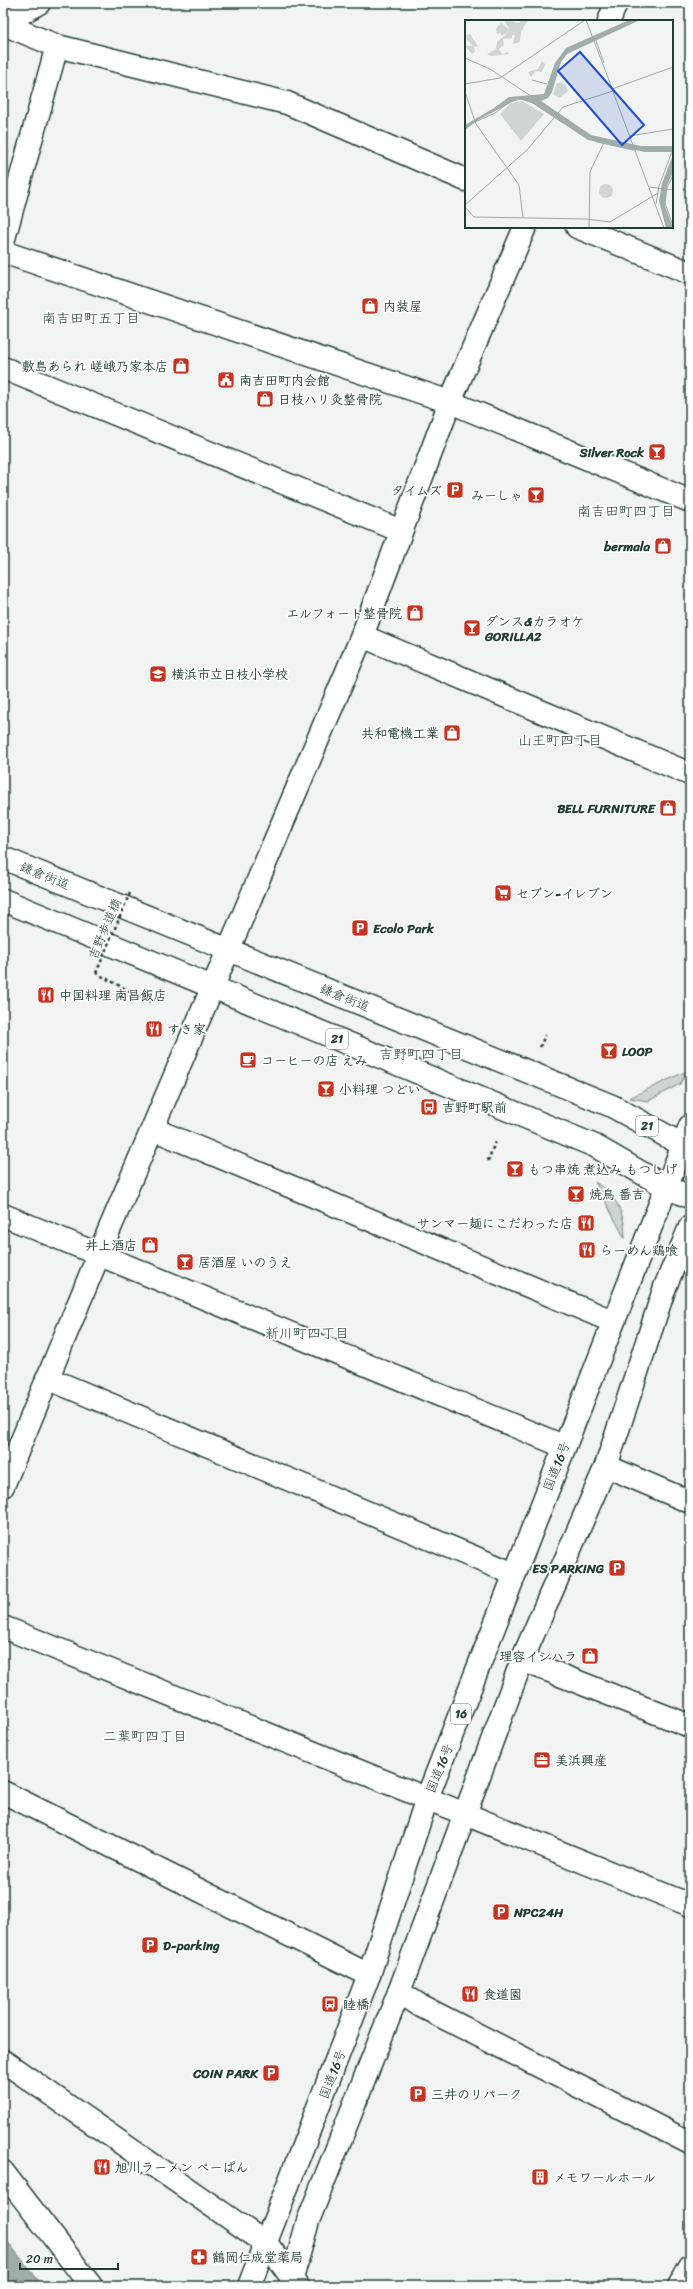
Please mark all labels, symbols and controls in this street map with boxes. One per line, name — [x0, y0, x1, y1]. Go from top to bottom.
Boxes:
inset map — [465, 20, 673, 228]
place label: 内装屋 — [383, 295, 422, 318]
shop icon: 内装屋 — [360, 296, 380, 316]
district label: 南吉田町五丁目 — [42, 306, 140, 331]
place label: 敷島あられ 嵯峨乃家本店 — [22, 355, 168, 378]
shop icon: 敷島あられ 嵯峨乃家本店 — [171, 356, 191, 376]
place label: 南吉田町内会館 — [239, 369, 330, 392]
public building icon: 南吉田町内会館 — [216, 370, 236, 390]
place label: 日枝ハリ灸整骨院 — [278, 388, 382, 411]
shop icon: 日枝ハリ灸整骨院 — [255, 389, 275, 409]
place label: Silver Rock — [578, 441, 645, 464]
bar icon: Silver Rock — [647, 442, 667, 462]
place label: タイムズ — [391, 479, 442, 502]
parking icon: タイムズ — [445, 480, 465, 500]
place label: みーしゃ — [471, 484, 523, 507]
bar icon: みーしゃ — [526, 485, 546, 505]
district label: 南吉田町四丁目 — [577, 499, 675, 524]
place label: bermala — [603, 535, 650, 558]
shop icon: bermala — [653, 536, 673, 556]
place label: エルフォート整骨院 — [286, 602, 402, 625]
shop icon: エルフォート整骨院 — [405, 603, 425, 623]
place label: ダンス&カラオケ GORILLA2 — [484, 610, 584, 648]
bar icon: ダンス&カラオケ GORILLA2 — [462, 618, 482, 638]
place label: 横浜市立日枝小学校 — [171, 663, 288, 686]
school or university icon: 横浜市立日枝小学校 — [148, 664, 168, 684]
place label: 共和電機工業 — [361, 722, 439, 745]
shop icon: 共和電機工業 — [442, 723, 462, 743]
district label: 山王町四丁目 — [518, 728, 602, 753]
place label: BELL FURNITURE — [557, 797, 657, 820]
shop icon: BELL FURNITURE — [658, 798, 678, 818]
street label: 鎌倉街道 — [16, 855, 73, 896]
place label: セブン-イレブン — [516, 882, 613, 905]
supermarket icon: セブン-イレブン — [493, 883, 513, 903]
street label: 吉野歩道橋 — [81, 895, 128, 964]
place label: Ecolo Park — [373, 917, 435, 940]
parking icon: Ecolo Park — [350, 918, 370, 938]
street label: 鎌倉街道 — [316, 977, 373, 1018]
place label: 中国料理 南昌飯店 — [59, 984, 166, 1007]
restaurant icon: 中国料理 南昌飯店 — [36, 985, 56, 1005]
place label: すき家 — [167, 1018, 206, 1041]
restaurant icon: すき家 — [144, 1019, 164, 1039]
road number: 21 — [326, 1029, 348, 1049]
place label: LOOP — [622, 1040, 653, 1063]
bar icon: LOOP — [599, 1041, 619, 1061]
district label: 吉野町四丁目 — [379, 1042, 463, 1067]
place label: コーヒーの店 えみ — [261, 1049, 368, 1072]
cafe icon: コーヒーの店 えみ — [238, 1050, 258, 1070]
place label: 小料理 つどい — [339, 1078, 420, 1101]
bar icon: 小料理 つどい — [316, 1079, 336, 1099]
place label: 吉野町駅前 — [442, 1096, 507, 1119]
bus stop icon: 吉野町駅前 — [419, 1097, 439, 1117]
road number: 21 — [636, 1116, 658, 1136]
place label: もつ串焼 煮込み もつしげ — [528, 1158, 678, 1181]
bar icon: もつ串焼 煮込み もつしげ — [505, 1159, 525, 1179]
place label: 焼鳥 番吉 — [589, 1183, 644, 1206]
bar icon: 焼鳥 番吉 — [566, 1184, 586, 1204]
place label: サンマー麺にこだわった店 — [417, 1212, 573, 1235]
restaurant icon: サンマー麺にこだわった店 — [576, 1213, 596, 1233]
place label: 井上酒店 — [85, 1234, 137, 1257]
shop icon: 井上酒店 — [140, 1235, 160, 1255]
place label: らーめん鶏喰 — [600, 1239, 678, 1262]
restaurant icon: らーめん鶏喰 — [577, 1240, 597, 1260]
place label: 居酒屋 いのうえ — [198, 1251, 292, 1274]
bar icon: 居酒屋 いのうえ — [175, 1252, 195, 1272]
district label: 新川町四丁目 — [265, 1321, 349, 1346]
street label: 国道16号 — [536, 1438, 577, 1495]
place label: ES PARKING — [532, 1557, 604, 1580]
parking icon: ES PARKING — [607, 1558, 627, 1578]
place label: 理容イシハラ — [499, 1645, 577, 1668]
shop icon: 理容イシハラ — [580, 1646, 600, 1666]
road number: 16 — [451, 1704, 471, 1724]
district label: 二葉町四丁目 — [103, 1724, 187, 1749]
street label: 国道16号 — [419, 1740, 460, 1797]
place label: 美浜興産 — [555, 1749, 607, 1772]
office icon: 美浜興産 — [532, 1750, 552, 1770]
place label: NPC24H — [513, 1901, 564, 1924]
parking icon: NPC24H — [491, 1902, 511, 1922]
place label: D-parking — [163, 1934, 220, 1957]
parking icon: D-parking — [140, 1935, 160, 1955]
place label: 食道園 — [483, 1983, 522, 2006]
restaurant icon: 食道園 — [460, 1984, 480, 2004]
place label: 睦橋 — [343, 1993, 369, 2016]
bus stop icon: 睦橋 — [320, 1994, 340, 2014]
street label: 国道16号 — [312, 2046, 353, 2103]
place label: COIN PARK — [192, 2062, 259, 2085]
parking icon: COIN PARK — [261, 2063, 281, 2083]
place label: 三井のリパーク — [431, 2083, 522, 2106]
parking icon: 三井のリパーク — [408, 2084, 428, 2104]
place label: 旭川ラーメン ぺーぱん — [115, 2156, 248, 2179]
restaurant icon: 旭川ラーメン ぺーぱん — [92, 2157, 112, 2177]
place label: メモワールホール — [553, 2166, 656, 2189]
building icon: メモワールホール — [530, 2167, 550, 2187]
scale bar — [20, 2245, 118, 2271]
place label: 鶴岡仁成堂薬局 — [212, 2246, 303, 2269]
pharmacy icon: 鶴岡仁成堂薬局 — [189, 2247, 209, 2267]
text: 20 m — [26, 2248, 53, 2270]

